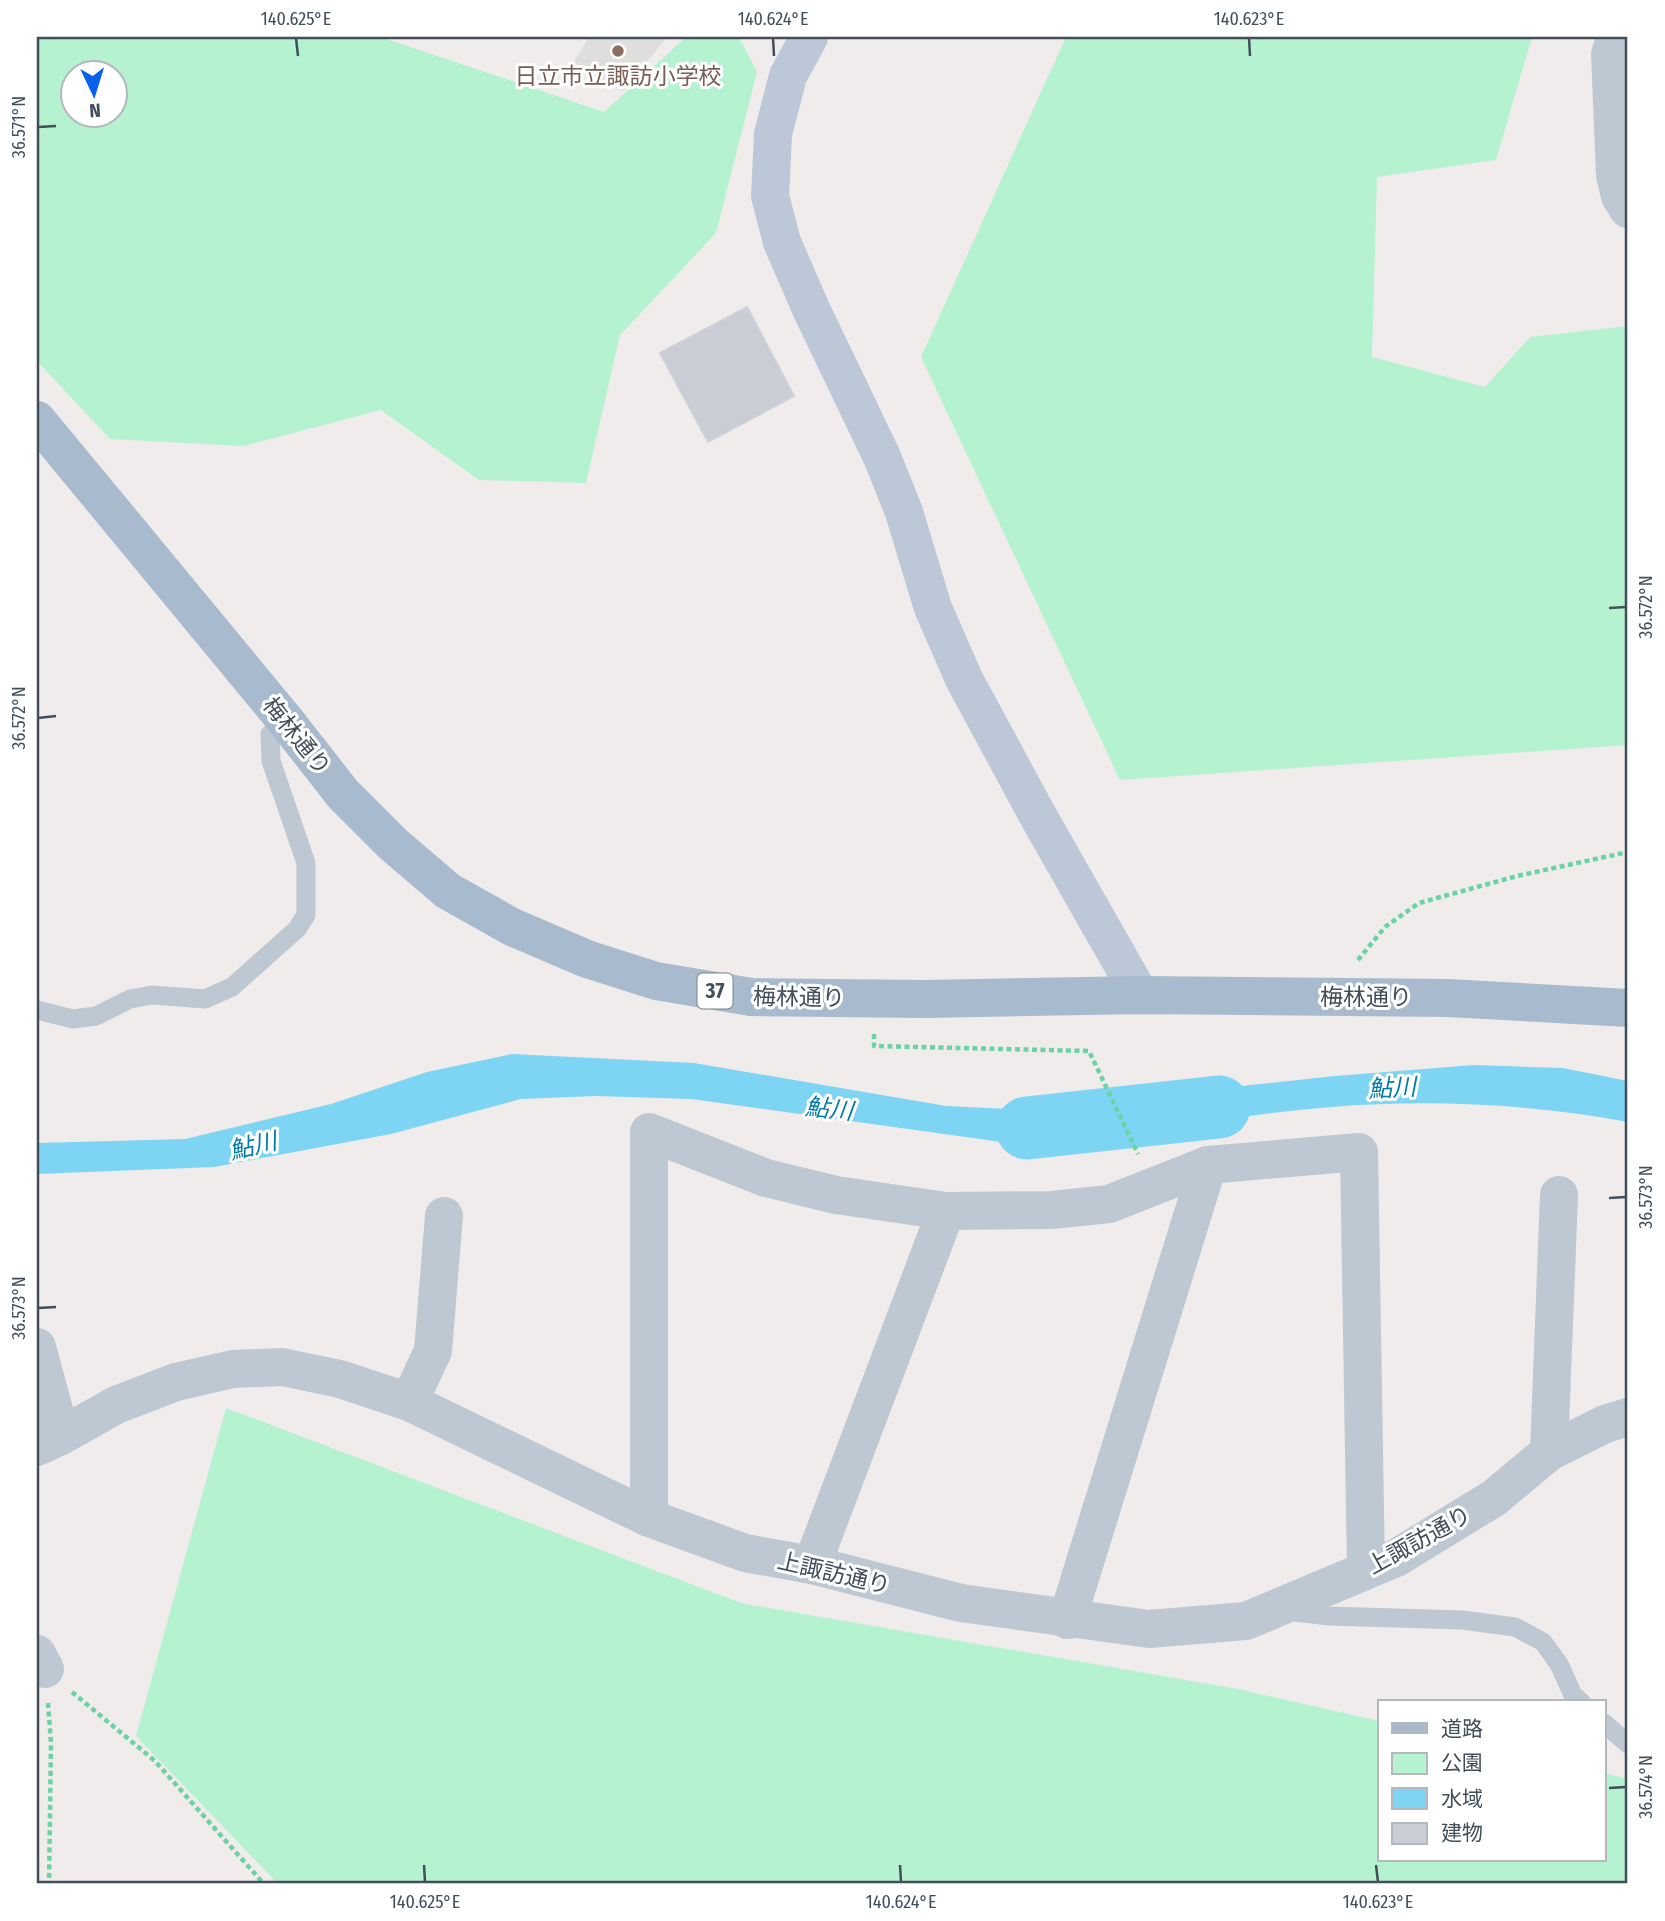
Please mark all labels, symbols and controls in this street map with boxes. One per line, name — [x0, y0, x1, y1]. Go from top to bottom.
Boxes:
text: 140.625°E — [261, 8, 331, 30]
text: 140.624°E — [738, 8, 808, 30]
text: 140.623°E — [1214, 8, 1284, 30]
marker: 日立市立諏訪小学校 — [610, 43, 626, 59]
north arrow — [60, 60, 130, 130]
place label: 日立市立諏訪小学校 — [515, 62, 722, 90]
text: 36.571°N — [8, 96, 30, 158]
text: N — [89, 99, 102, 122]
text: 36.572°N — [1635, 575, 1657, 639]
text: 36.572°N — [8, 686, 30, 750]
street label: 梅林通り — [257, 691, 337, 781]
road number: 37 — [698, 974, 732, 1009]
street label: 梅林通り — [753, 982, 845, 1012]
street label: 梅林通り — [1320, 983, 1412, 1011]
water label: 鮎川 — [1367, 1073, 1420, 1103]
water label: 鮎川 — [804, 1093, 857, 1126]
water label: 鮎川 — [226, 1126, 282, 1165]
text: 36.573°N — [1635, 1165, 1657, 1229]
text: 36.573°N — [8, 1276, 30, 1340]
street label: 上諏訪通り — [1362, 1500, 1476, 1580]
street label: 上諏訪通り — [775, 1546, 893, 1600]
legend — [1378, 1700, 1606, 1862]
text: 道路 — [1441, 1716, 1483, 1742]
text: 公園 — [1441, 1750, 1483, 1776]
text: 36.574°N — [1635, 1755, 1657, 1819]
text: 水域 — [1441, 1786, 1483, 1812]
text: 建物 — [1441, 1820, 1483, 1846]
text: 140.625°E — [390, 1891, 460, 1913]
text: 140.624°E — [866, 1891, 936, 1913]
text: 140.623°E — [1343, 1891, 1413, 1913]

